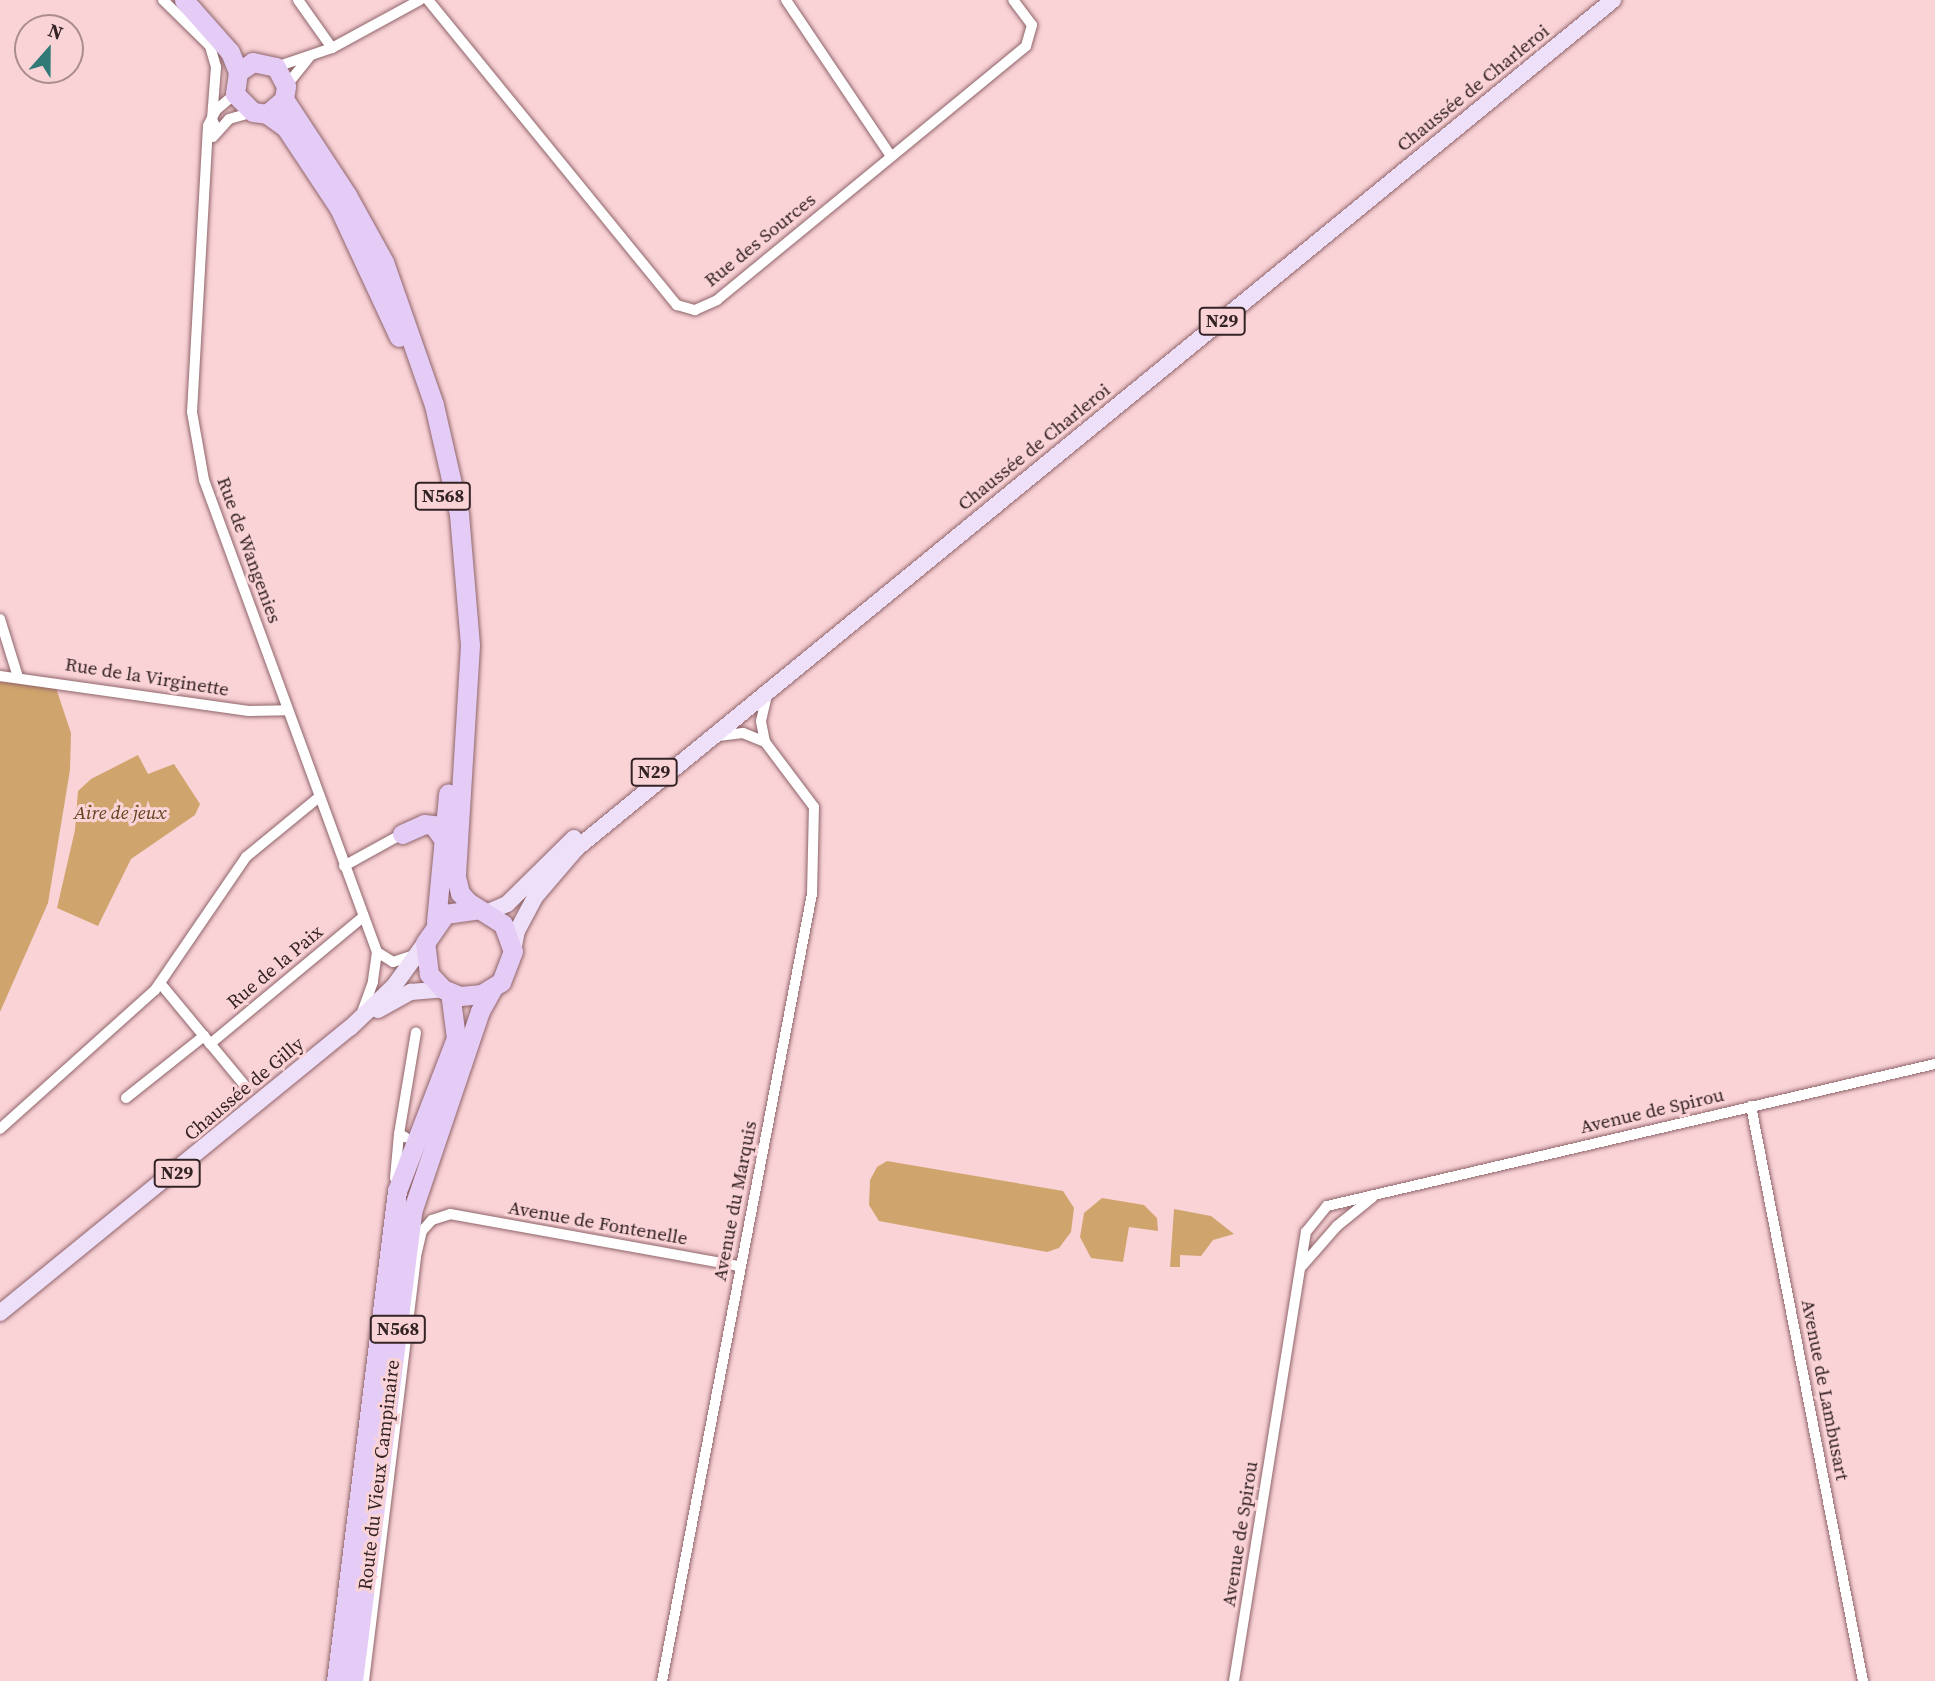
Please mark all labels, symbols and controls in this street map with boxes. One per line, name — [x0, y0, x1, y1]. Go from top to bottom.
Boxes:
north arrow — [14, 14, 84, 84]
text: N — [45, 17, 67, 46]
street label: Chaussée de Charleroi — [1392, 20, 1554, 156]
street label: Rue des Sources — [700, 188, 820, 292]
road number: N29 — [1198, 306, 1246, 335]
street label: Chaussée de Charleroi — [953, 379, 1115, 515]
street label: Rue de Wangenies — [212, 473, 286, 627]
road number: N568 — [413, 482, 473, 510]
street label: Rue de la Virginette — [63, 653, 231, 701]
road number: N29 — [630, 758, 678, 786]
park label: Aire de jeux — [74, 802, 166, 824]
street label: Rue de la Paix — [222, 920, 328, 1014]
street label: Chaussée de Gilly — [180, 1032, 308, 1146]
street label: Avenue de Spirou — [1578, 1083, 1726, 1139]
street label: Avenue du Marquis — [708, 1119, 762, 1283]
road number: N29 — [152, 1158, 202, 1188]
street label: Avenue de Fontenelle — [507, 1196, 689, 1250]
street label: Avenue de Lambusart — [1796, 1298, 1854, 1482]
road number: N568 — [368, 1314, 428, 1344]
street label: Route du Vieux Campinaire — [354, 1358, 404, 1592]
street label: Avenue de Spirou — [1217, 1460, 1263, 1608]

